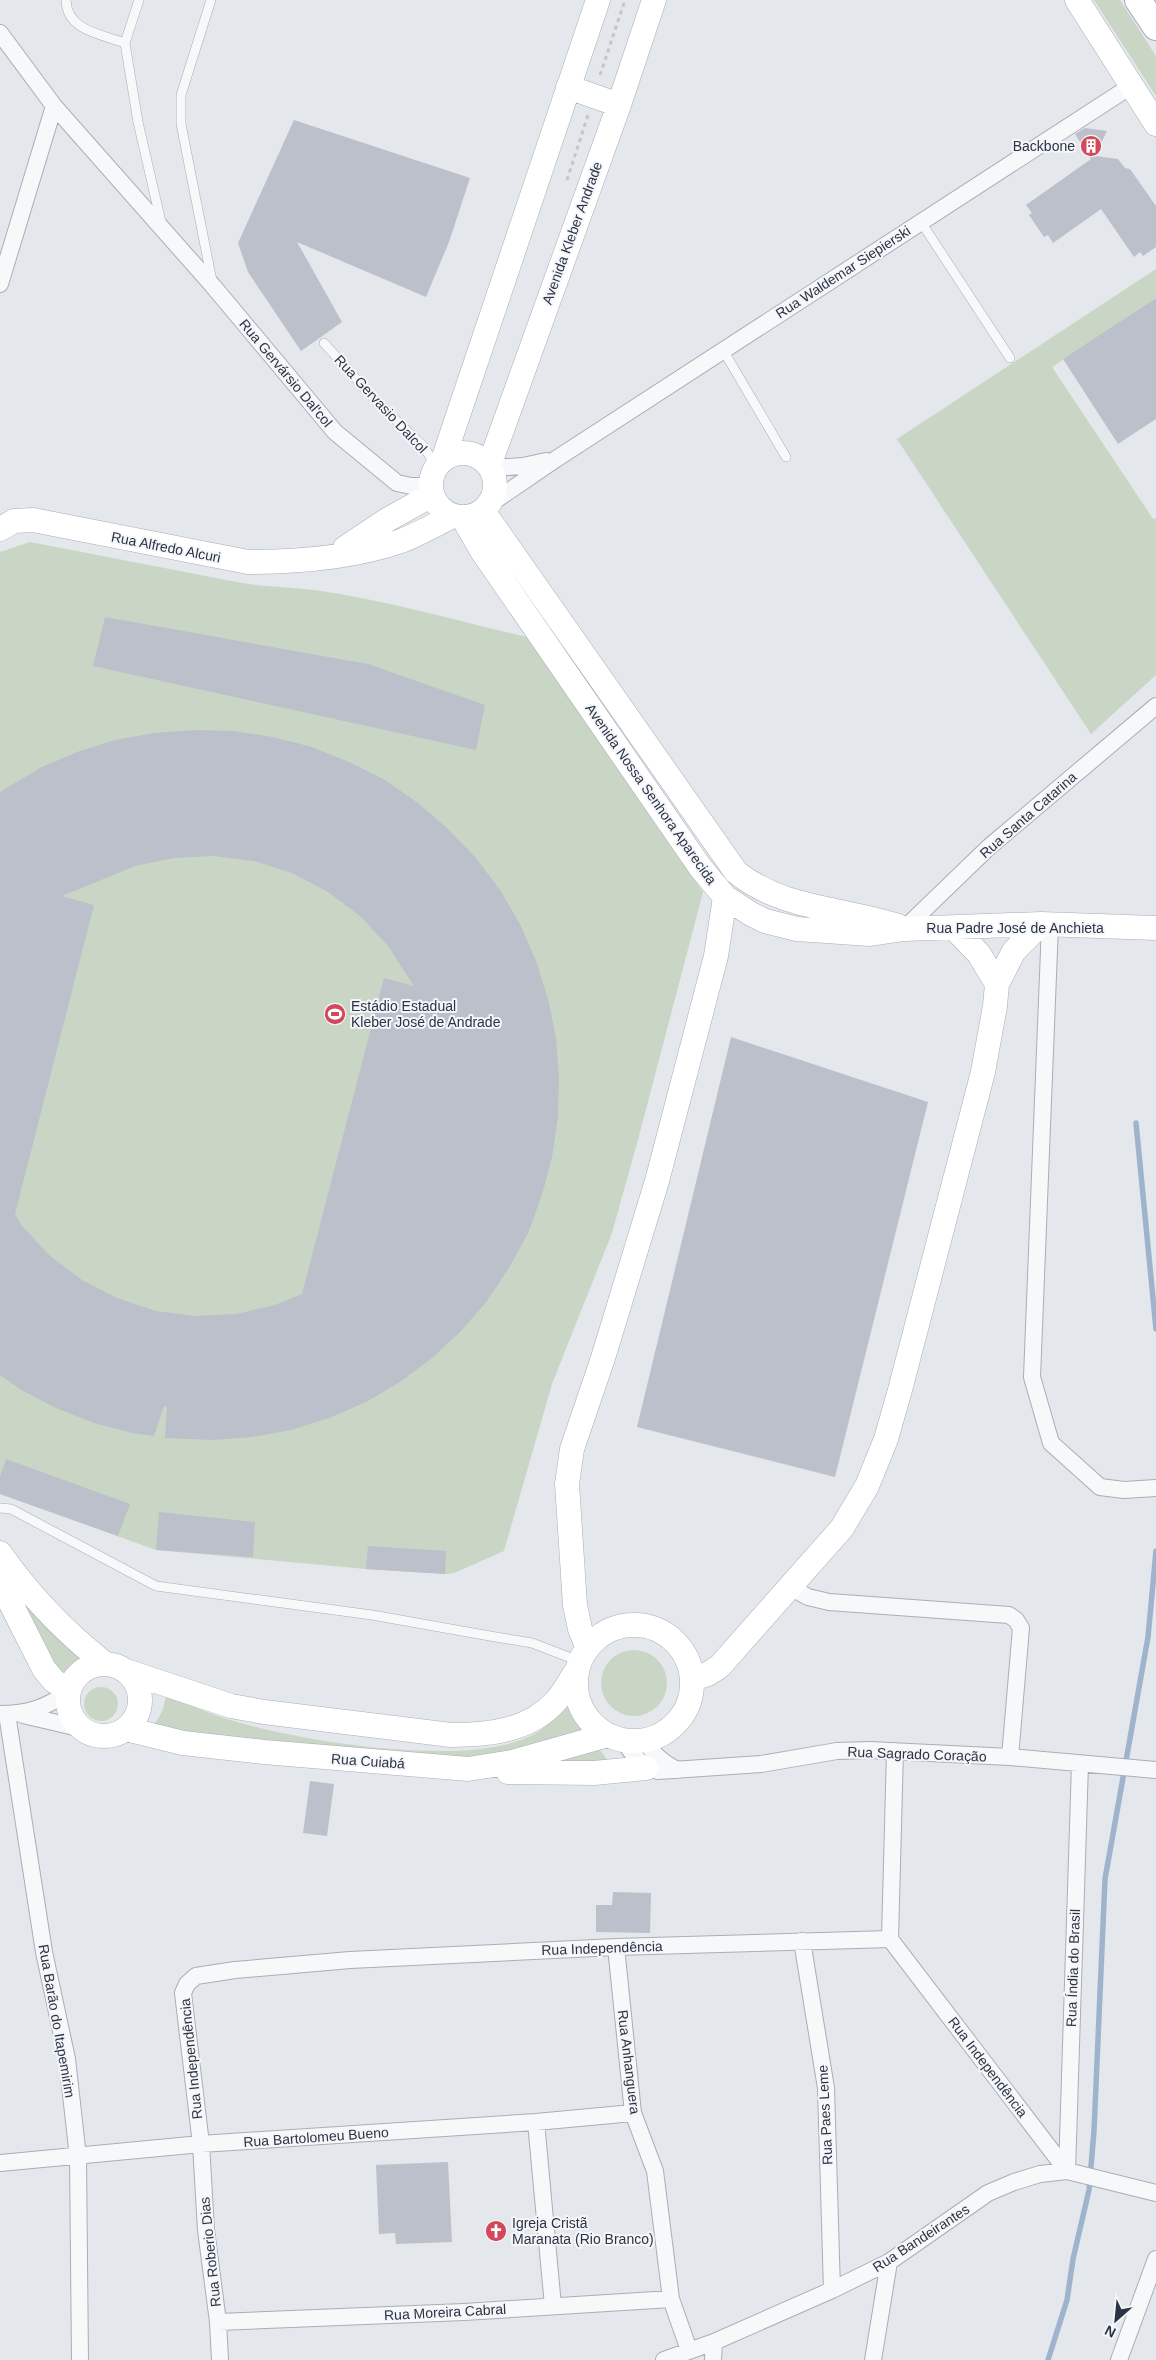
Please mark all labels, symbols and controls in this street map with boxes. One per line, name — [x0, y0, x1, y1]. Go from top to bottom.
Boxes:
building icon: Backbone — [1079, 134, 1103, 158]
place label: Backbone — [1013, 138, 1075, 154]
street label: Avenida Kleber Andrade — [539, 159, 605, 307]
street label: Rua Waldemar Siepierski — [773, 222, 913, 322]
street label: Rua Gervársio Dal'col — [236, 316, 336, 430]
street label: Rua Gervasio Dalcol — [331, 352, 431, 456]
street label: Rua Alfredo Alcuri — [110, 529, 222, 565]
street label: Avenida Nossa Senhora Aparecida — [582, 701, 720, 888]
street label: Rua Santa Catarina — [976, 768, 1080, 861]
street label: Rua Padre José de Anchieta — [926, 920, 1104, 936]
place label: Estádio Estadual Kleber José de Andrade — [351, 998, 501, 1030]
sports icon: Estádio Estadual Kleber José de Andrade — [323, 1002, 347, 1026]
street label: Rua Sagrado Coração — [847, 1744, 987, 1764]
street label: Rua Cuiabá — [331, 1750, 406, 1772]
street label: Rua Índia do Brasil — [1063, 1909, 1083, 2027]
street label: Rua Independência — [541, 1938, 663, 1958]
street label: Rua Barão do Itapemirim — [36, 1943, 78, 2099]
street label: Rua Independência — [177, 1998, 205, 2120]
street label: Rua Anhanguera — [615, 2009, 643, 2115]
street label: Rua Independência — [945, 2014, 1031, 2120]
street label: Rua Paes Leme — [814, 2064, 836, 2166]
street label: Rua Bartolomeu Bueno — [243, 2124, 389, 2150]
street label: Rua Roberio Dias — [196, 2196, 224, 2308]
street label: Rua Bandeirantes — [870, 2201, 972, 2275]
place label: Igreja Cristã Maranata (Rio Branco) — [512, 2215, 654, 2247]
church icon: Igreja Cristã Maranata (Rio Branco) — [484, 2219, 508, 2243]
north arrow — [1091, 2295, 1141, 2345]
street label: Rua Moreira Cabral — [384, 2301, 506, 2323]
text: N — [1102, 2322, 1118, 2341]

